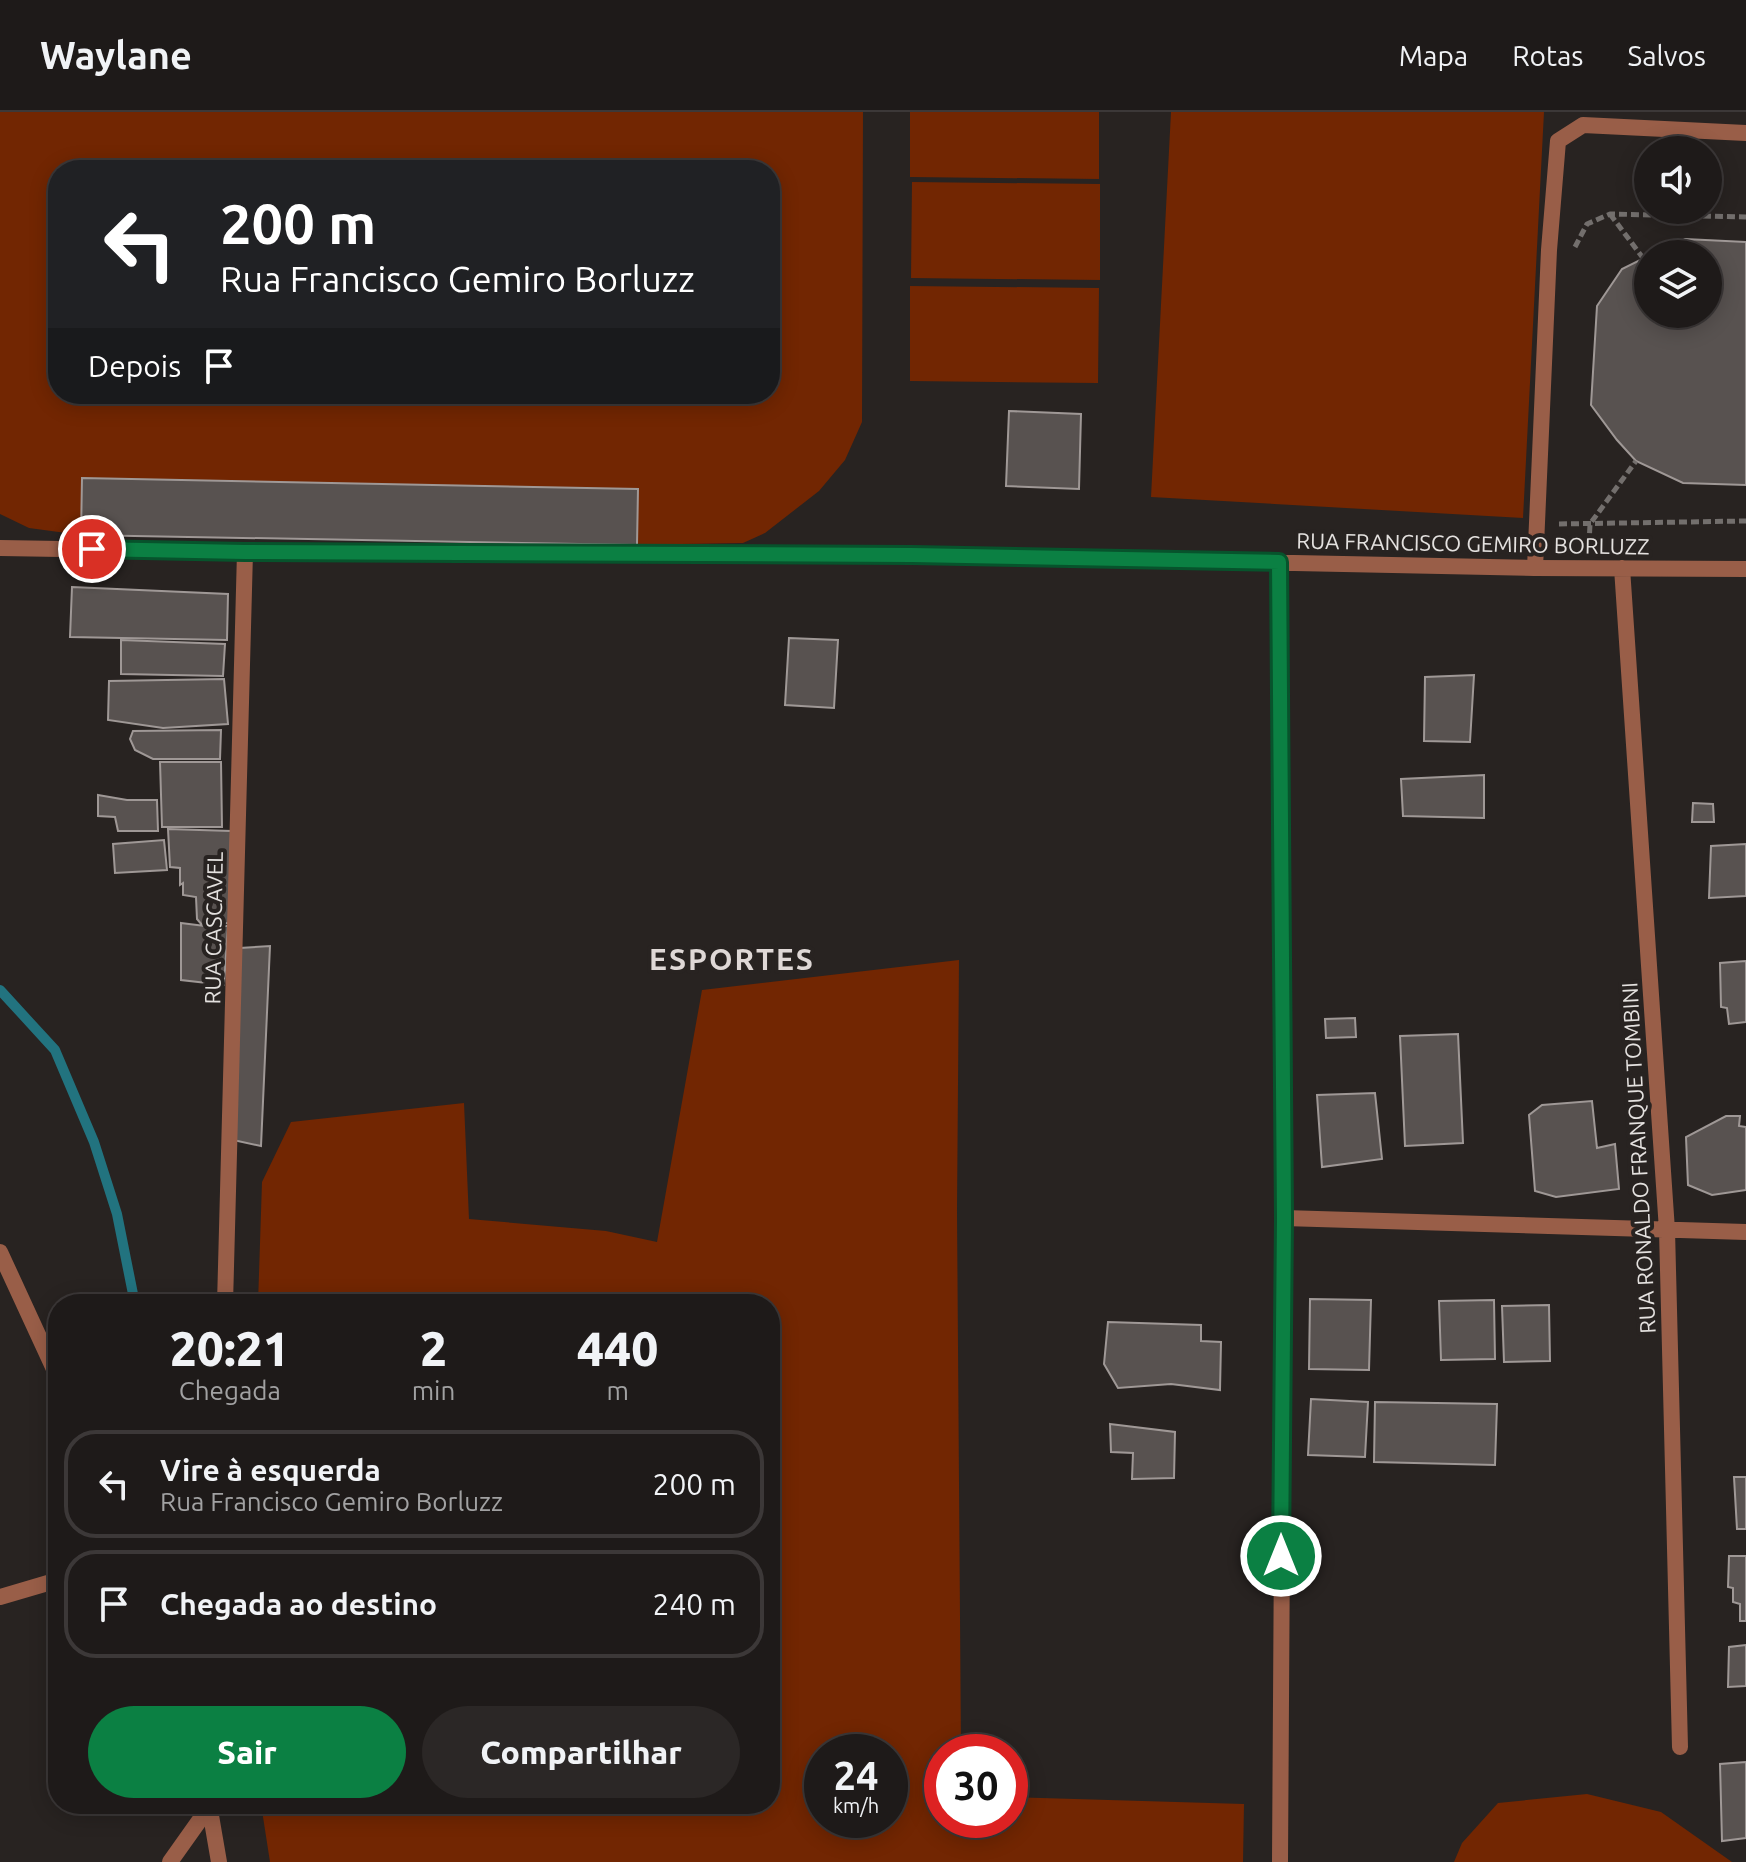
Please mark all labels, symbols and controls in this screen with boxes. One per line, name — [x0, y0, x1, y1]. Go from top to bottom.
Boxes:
text: Waylane — [40, 34, 192, 76]
text: Mapa — [1399, 40, 1468, 71]
text: Rotas — [1512, 40, 1583, 71]
text: Salvos — [1627, 40, 1706, 71]
map controls — [1634, 136, 1722, 328]
button: sound — [1634, 136, 1722, 224]
icon: left — [88, 192, 192, 296]
text: 200 m — [220, 192, 376, 255]
button: layers — [1634, 240, 1722, 328]
text: Rua Francisco Gemiro Borluzz — [220, 258, 695, 299]
icon: arrive — [197, 344, 241, 388]
text: Depois — [88, 349, 181, 383]
pin — [58, 515, 126, 583]
icon: arrive — [70, 527, 114, 571]
street label: RUA FRANCISCO GEMIRO BORLUZZ — [1296, 527, 1650, 559]
street label: RUA CASCAVEL — [199, 851, 227, 1005]
district label: ESPORTES — [649, 942, 815, 976]
street label: RUA RONALDO FRANQUE TOMBINI — [1616, 982, 1660, 1334]
text: 20:21 — [170, 1321, 290, 1375]
text: 2 — [420, 1321, 447, 1375]
text: 440 — [577, 1321, 658, 1375]
text: Chegada — [179, 1376, 281, 1405]
text: min — [412, 1376, 455, 1405]
text: m — [606, 1376, 629, 1405]
text: Vire à esquerda — [160, 1453, 381, 1487]
icon: left — [92, 1462, 136, 1506]
text: 200 m — [652, 1467, 736, 1501]
text: Rua Francisco Gemiro Borluzz — [160, 1487, 503, 1516]
position arrow — [1239, 1514, 1323, 1598]
icon: arrive — [92, 1582, 136, 1626]
text: Chegada ao destino — [160, 1587, 437, 1621]
text: 240 m — [652, 1587, 736, 1621]
button: Sair — [88, 1706, 406, 1798]
button: Compartilhar — [422, 1706, 740, 1798]
speed limit sign: 30 — [924, 1734, 1028, 1838]
text: 24 — [833, 1753, 879, 1798]
text: km/h — [833, 1794, 879, 1817]

